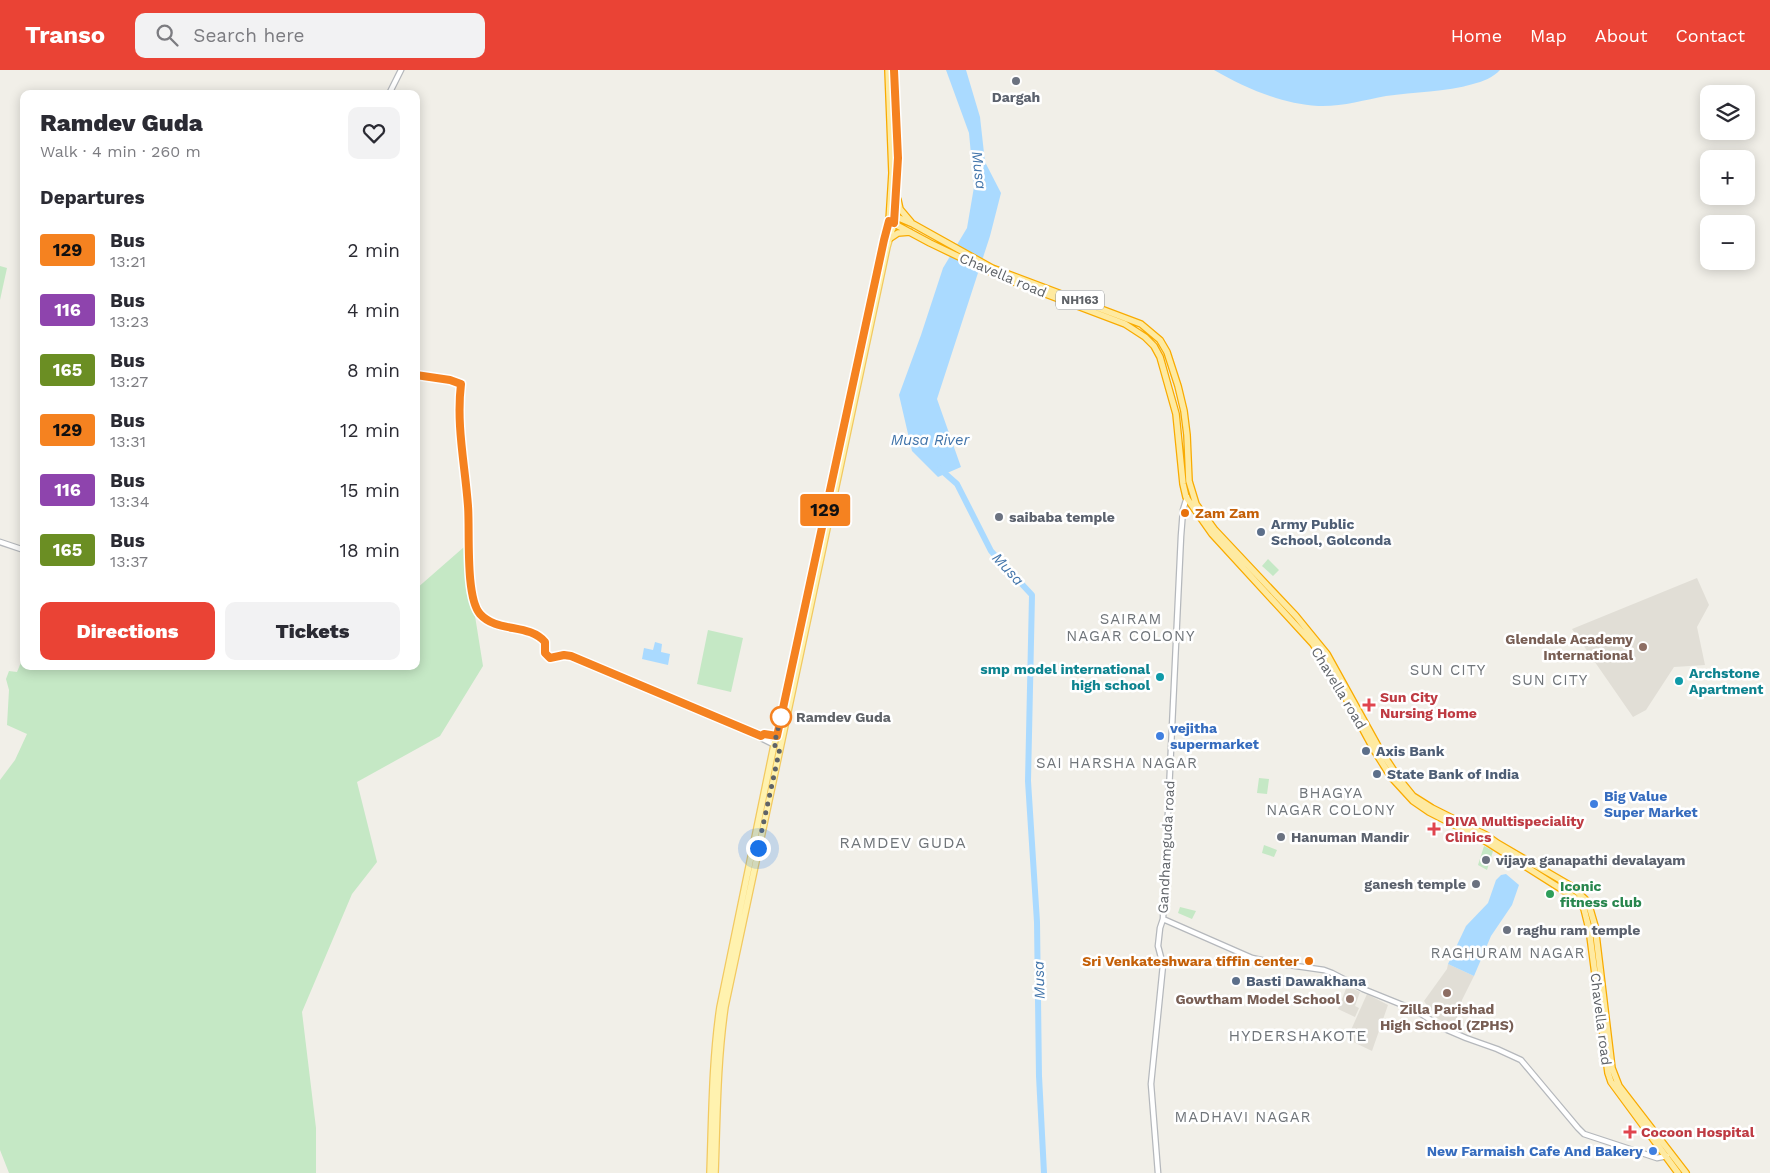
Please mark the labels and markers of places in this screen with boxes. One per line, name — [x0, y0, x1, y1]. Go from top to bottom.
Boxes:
marker: Dargah — [1010, 75, 1022, 87]
place label: Dargah — [992, 89, 1040, 105]
place label: Zam Zam — [1195, 505, 1259, 521]
marker: Zam Zam — [1179, 507, 1191, 519]
place label: saibaba temple — [1009, 509, 1115, 525]
marker: saibaba temple — [993, 511, 1005, 523]
place label: Army Public School, Golconda — [1271, 516, 1392, 548]
marker: Army Public School, Golconda — [1255, 526, 1267, 538]
place label: Glendale Academy International — [1505, 631, 1633, 663]
marker: Glendale Academy International — [1637, 641, 1649, 653]
place label: smp model international high school — [980, 661, 1150, 693]
place label: Archstone Apartment — [1689, 665, 1763, 697]
marker: smp model international high school — [1154, 671, 1166, 683]
marker: Archstone Apartment — [1673, 675, 1685, 687]
place label: Sun City Nursing Home — [1380, 689, 1477, 721]
marker: Sun City Nursing Home — [1362, 698, 1376, 712]
marker: Ramdev Guda — [770, 706, 792, 728]
place label: Ramdev Guda — [796, 709, 892, 725]
place label: vejitha supermarket — [1169, 720, 1259, 752]
marker: vejitha supermarket — [1154, 730, 1166, 742]
place label: Axis Bank — [1376, 743, 1445, 759]
marker: Axis Bank — [1360, 745, 1372, 757]
place label: State Bank of India — [1387, 766, 1520, 782]
marker: State Bank of India — [1371, 768, 1383, 780]
place label: Big Value Super Market — [1604, 788, 1698, 820]
marker: Big Value Super Market — [1588, 798, 1600, 810]
place label: DIVA Multispeciality Clinics — [1445, 813, 1584, 845]
marker: DIVA Multispeciality Clinics — [1427, 822, 1441, 836]
place label: Hanuman Mandir — [1291, 829, 1409, 845]
marker: Hanuman Mandir — [1275, 831, 1287, 843]
place label: vijaya ganapathi devalayam — [1495, 852, 1686, 868]
marker: vijaya ganapathi devalayam — [1480, 854, 1492, 866]
place label: ganesh temple — [1364, 876, 1466, 892]
marker: ganesh temple — [1470, 878, 1482, 890]
place label: Iconic fitness club — [1560, 878, 1642, 910]
marker: Iconic fitness club — [1544, 888, 1556, 900]
place label: raghu ram temple — [1517, 922, 1640, 938]
marker: raghu ram temple — [1501, 924, 1513, 936]
place label: Sri Venkateshwara tiffin center — [1082, 953, 1299, 969]
marker: Sri Venkateshwara tiffin center — [1303, 955, 1315, 967]
place label: Basti Dawakhana — [1246, 973, 1367, 989]
marker: Basti Dawakhana — [1230, 975, 1242, 987]
marker: Zilla Parishad High School (ZPHS) — [1441, 987, 1453, 999]
place label: Gowtham Model School — [1175, 991, 1340, 1007]
marker: Gowtham Model School — [1344, 993, 1356, 1005]
place label: Zilla Parishad High School (ZPHS) — [1380, 1001, 1514, 1033]
place label: Cocoon Hospital — [1641, 1124, 1755, 1140]
marker: Cocoon Hospital — [1623, 1125, 1637, 1139]
place label: New Farmaish Cafe And Bakery — [1427, 1143, 1643, 1159]
marker: New Farmaish Cafe And Bakery — [1647, 1145, 1659, 1157]

